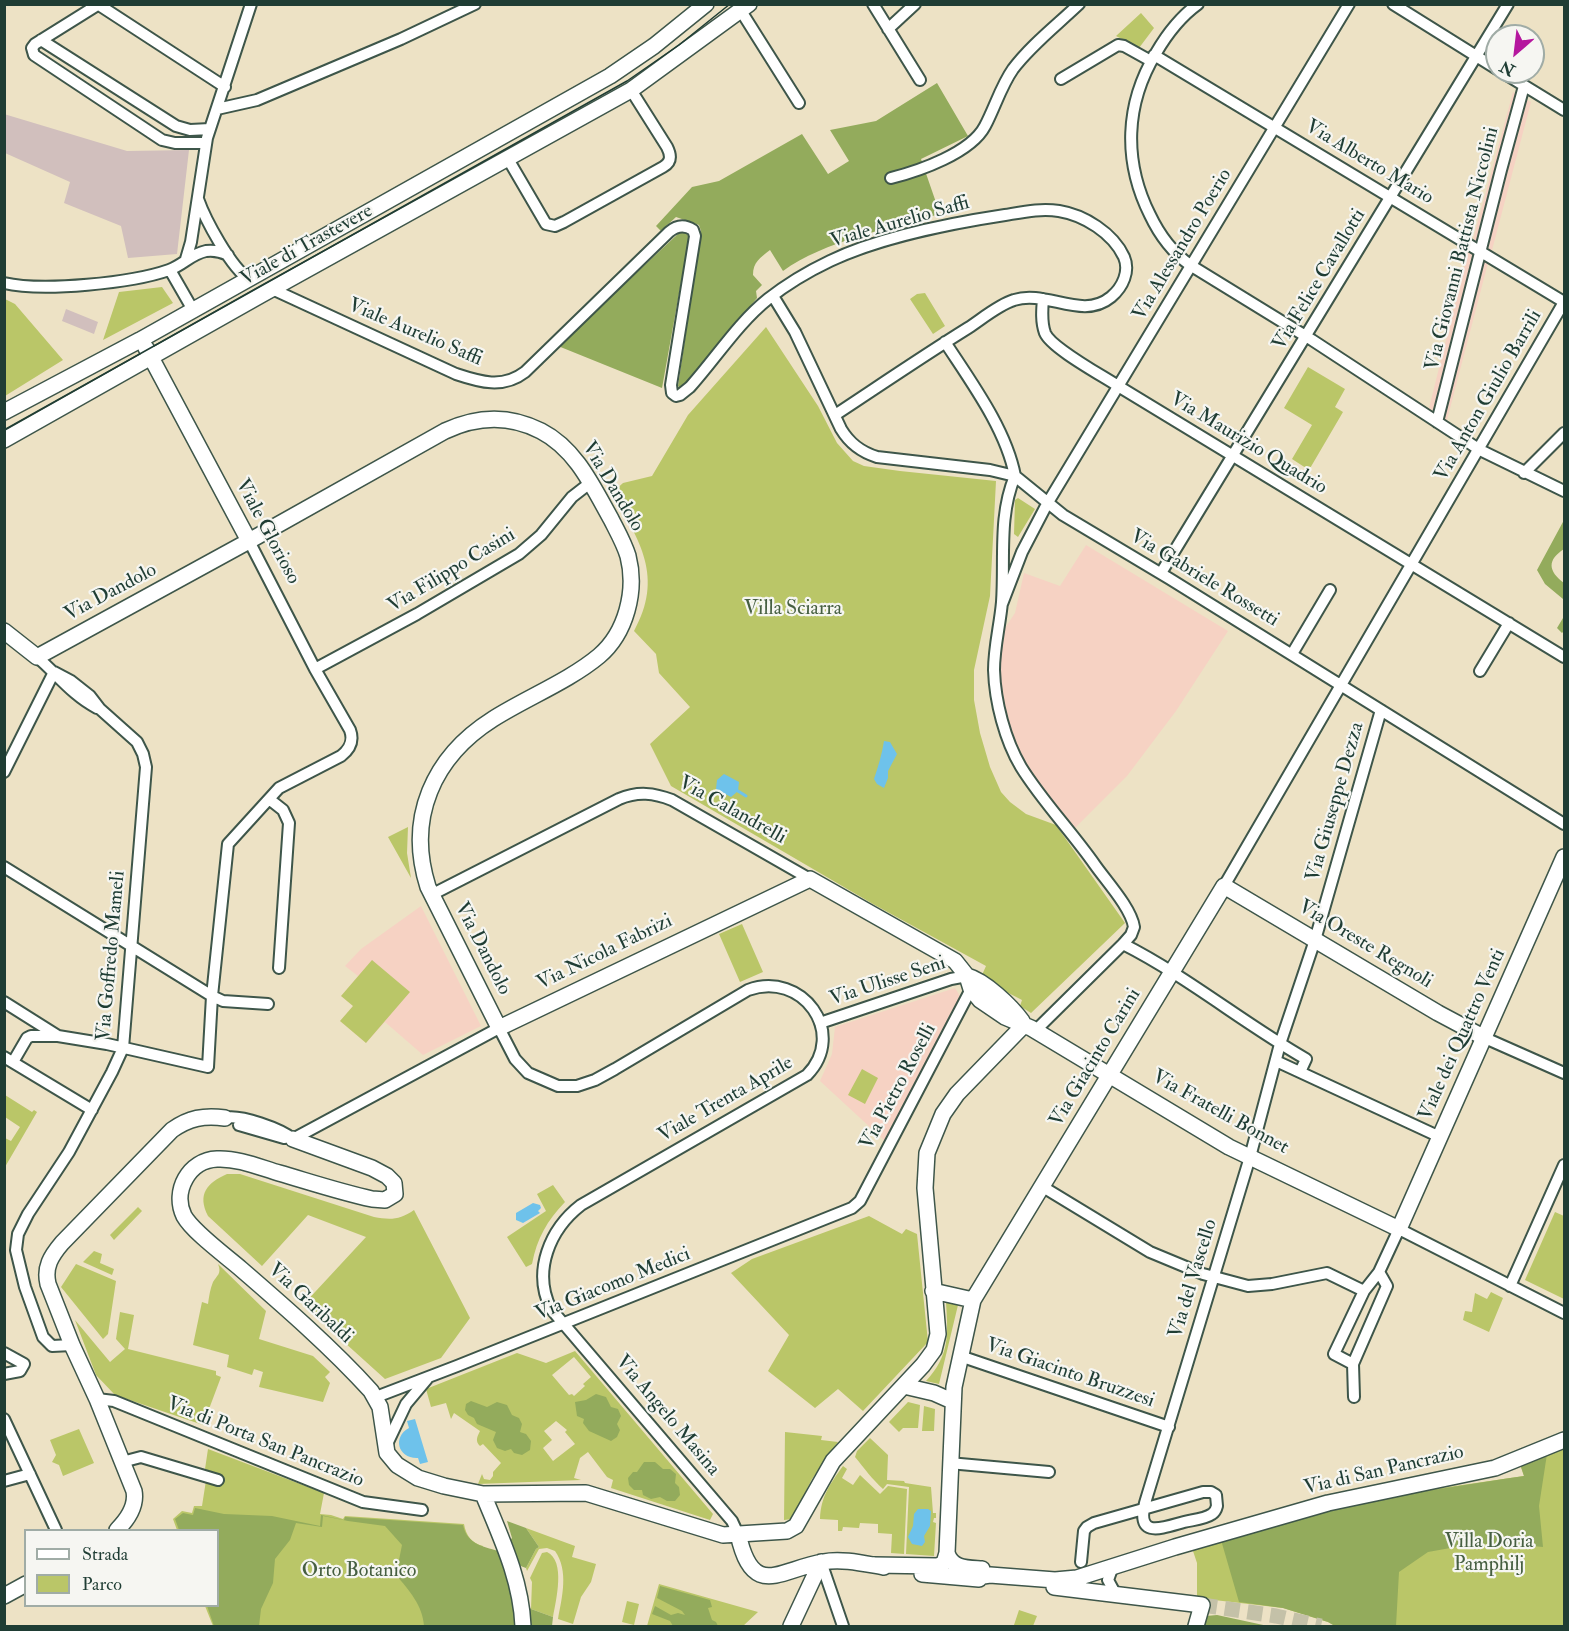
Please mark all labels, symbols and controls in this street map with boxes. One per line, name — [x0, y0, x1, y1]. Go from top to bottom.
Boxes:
north arrow — [1485, 24, 1545, 84]
text: N — [1496, 56, 1519, 80]
street label: Via Alberto Mario — [1301, 115, 1437, 211]
street label: Via Giovanni Battista Niccolini — [1421, 125, 1505, 373]
street label: Via Alessandro Poerio — [1128, 165, 1238, 325]
street label: Viale Aurelio Saffi — [828, 192, 972, 254]
street label: Viale di Trastevere — [237, 200, 377, 292]
street label: Via Felice Cavallotti — [1268, 205, 1372, 355]
street label: Viale Aurelio Saffi — [344, 294, 486, 372]
street label: Via Anton Giulio Barrili — [1430, 306, 1548, 486]
street label: Via Maurizio Quadrio — [1165, 388, 1331, 500]
street label: Via Dandolo — [576, 438, 648, 536]
street label: Viale Glorioso — [229, 475, 305, 589]
street label: Via Filippo Casini — [384, 523, 520, 619]
street label: Via Gabriele Rossetti — [1125, 525, 1283, 633]
street label: Via Dandolo — [61, 559, 161, 627]
park label: Villa Sciarra — [744, 598, 842, 622]
street label: Via Giuseppe Dezza — [1302, 720, 1370, 884]
street label: Via Calandrelli — [674, 772, 790, 850]
street label: Via Goffredo Mameli — [93, 870, 131, 1042]
street label: Via Oreste Regnoli — [1294, 895, 1436, 995]
street label: Via Dandolo — [448, 899, 516, 999]
street label: Via Nicola Fabrizi — [533, 910, 677, 996]
street label: Viale dei Quattro Venti — [1414, 945, 1512, 1125]
street label: Via Ulisse Seni — [827, 952, 949, 1012]
street label: Via Giacinto Carini — [1045, 984, 1147, 1132]
street label: Via Pietro Roselli — [856, 1020, 942, 1154]
street label: Viale Trenta Aprile — [654, 1052, 798, 1148]
street label: Via Fratelli Bonnet — [1148, 1066, 1292, 1160]
street label: Via del Vascello — [1165, 1217, 1223, 1341]
street label: Via Giacomo Medici — [532, 1243, 694, 1327]
street label: Via Garibaldi — [262, 1258, 358, 1350]
street label: Via Giacinto Bruzzesi — [983, 1334, 1157, 1414]
street label: Via Angelo Masina — [610, 1351, 724, 1481]
street label: Via di Porta San Pancrazio — [163, 1393, 367, 1493]
street label: Via di San Pancrazio — [1302, 1441, 1466, 1501]
legend — [24, 1529, 219, 1607]
park label: Villa Doria Pamphilj — [1445, 1531, 1533, 1578]
text: Strada — [82, 1543, 128, 1566]
park label: Orto Botanico — [302, 1560, 416, 1584]
text: Parco — [82, 1573, 122, 1596]

